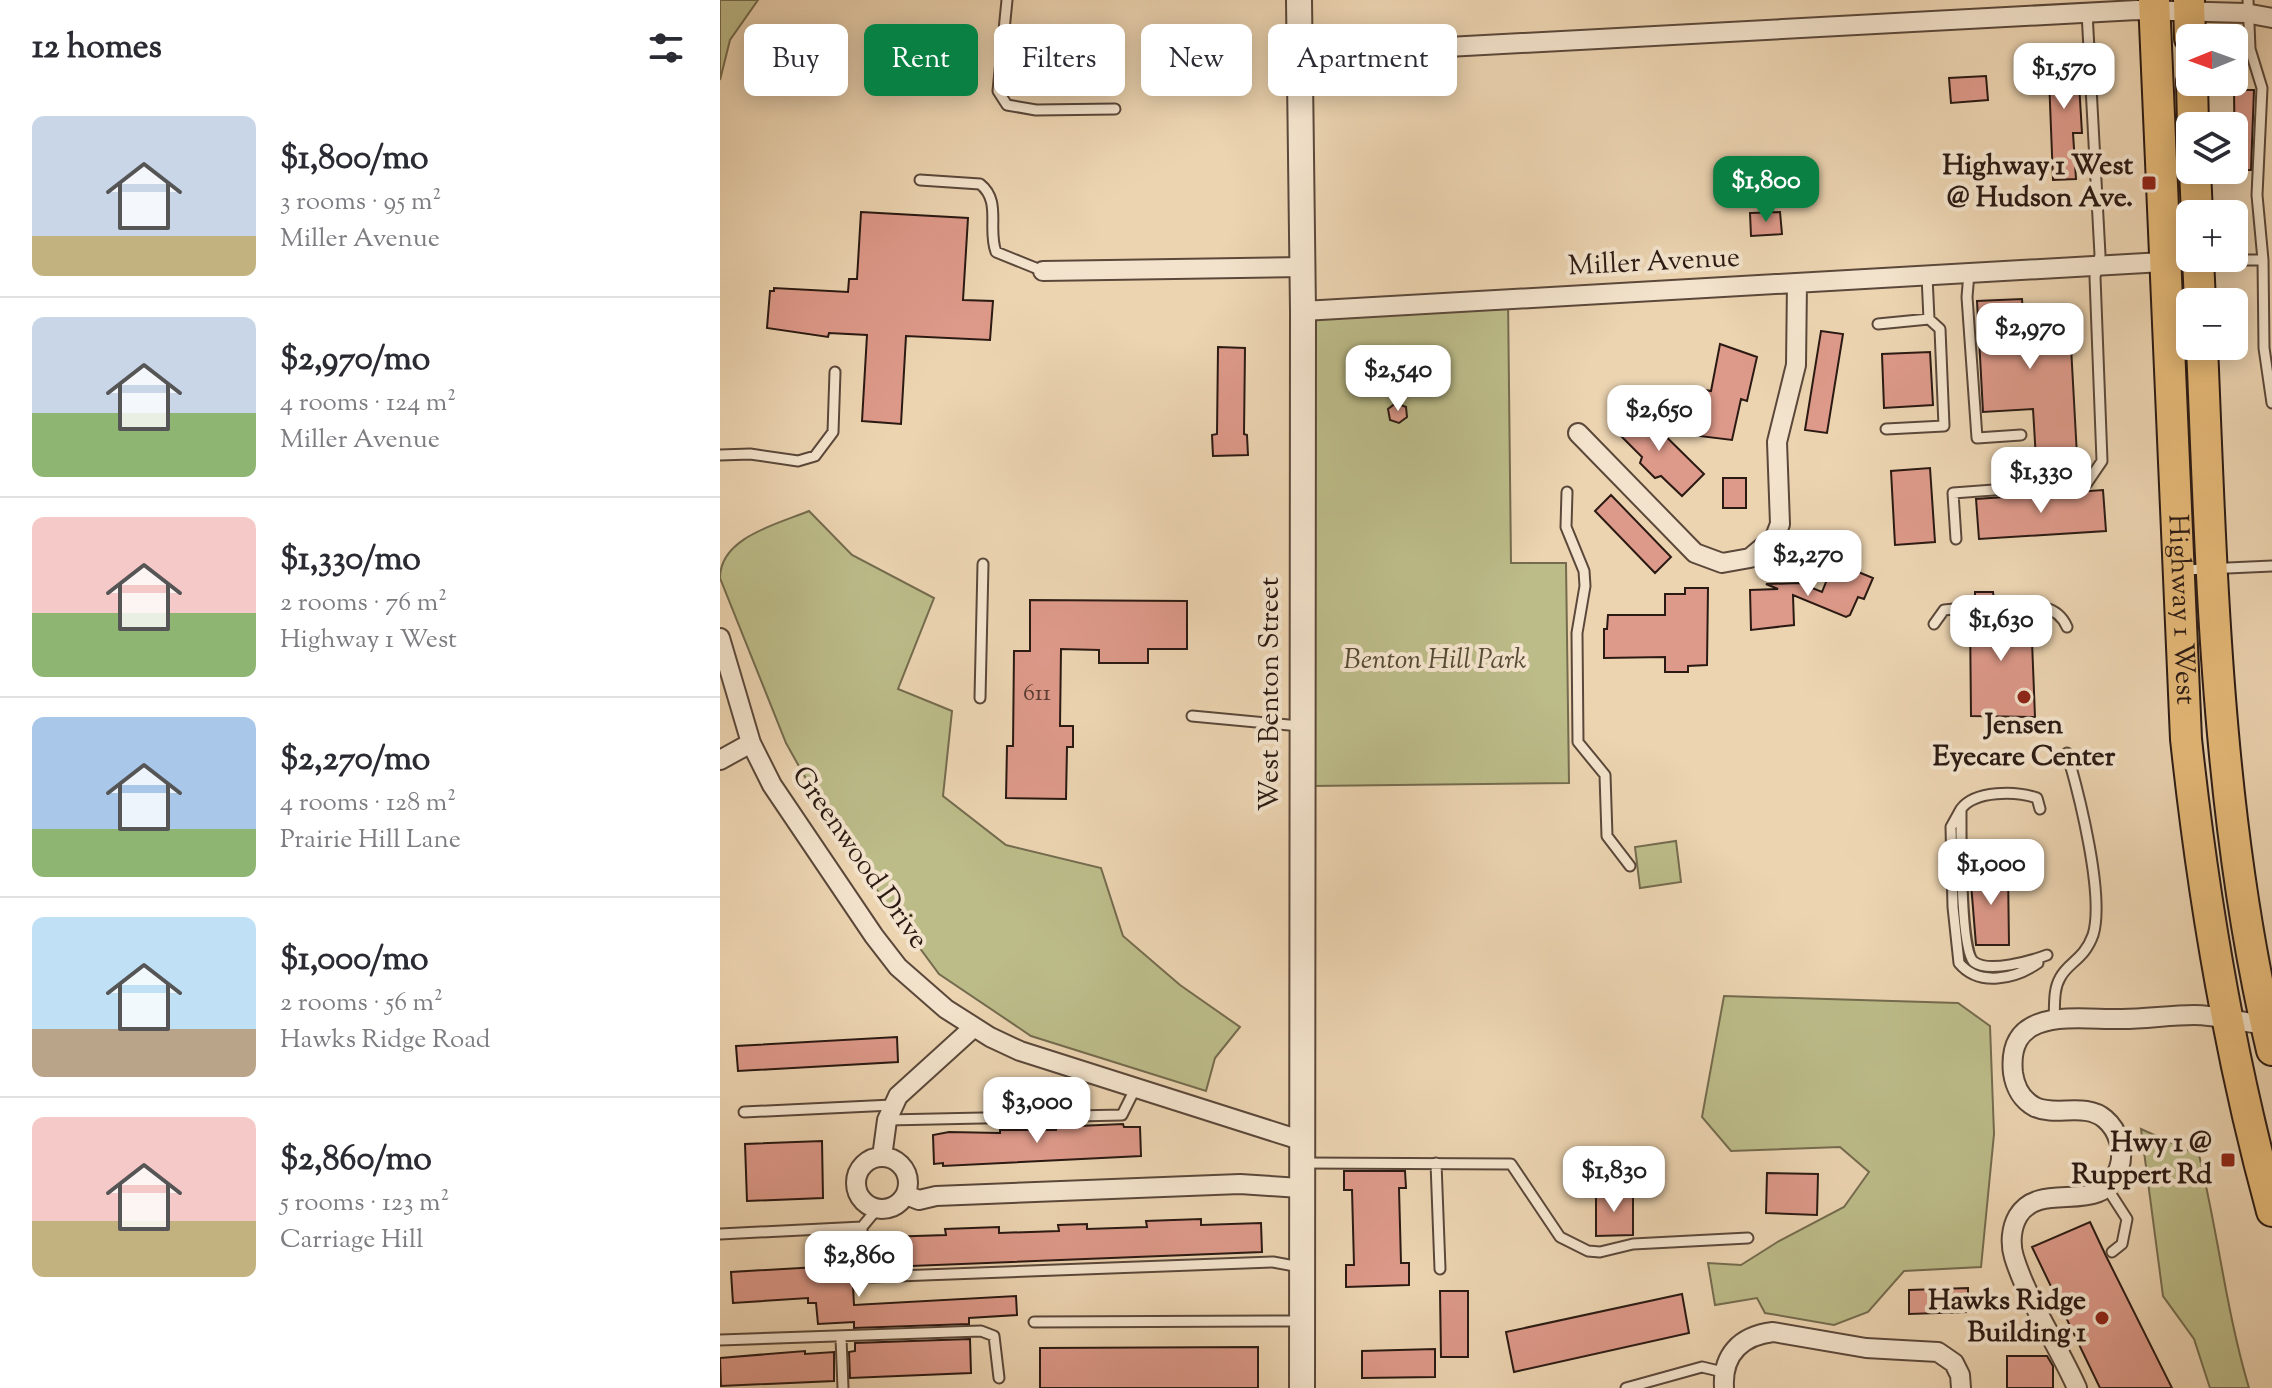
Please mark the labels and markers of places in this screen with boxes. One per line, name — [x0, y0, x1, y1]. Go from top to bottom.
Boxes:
pin: $1,570 — [1999, 43, 2129, 111]
place label: Highway 1 West @ Hudson Ave. — [1942, 147, 2133, 219]
pin: $1,800 — [1701, 156, 1831, 224]
marker: Highway 1 West @ Hudson Ave. — [2140, 174, 2158, 192]
pin: $2,970 — [1965, 303, 2095, 371]
pin: $2,540 — [1333, 345, 1463, 413]
pin: $2,650 — [1594, 385, 1724, 453]
pin: $1,330 — [1976, 447, 2106, 515]
pin: $2,270 — [1743, 530, 1873, 598]
pin: $1,630 — [1936, 595, 2066, 663]
marker: Jensen Eyecare Center — [2015, 688, 2033, 706]
place label: Jensen Eyecare Center — [1933, 706, 2116, 778]
pin: $1,000 — [1926, 839, 2056, 907]
pin: $3,000 — [972, 1077, 1102, 1145]
place label: Hwy 1 @ Ruppert Rd — [2072, 1124, 2212, 1196]
pin: $1,830 — [1549, 1146, 1679, 1214]
marker: Hwy 1 @ Ruppert Rd — [2219, 1151, 2237, 1169]
pin: $2,860 — [794, 1231, 924, 1299]
place label: Hawks Ridge Building 1 — [1928, 1282, 2086, 1354]
marker: Hawks Ridge Building 1 — [2093, 1309, 2111, 1327]

